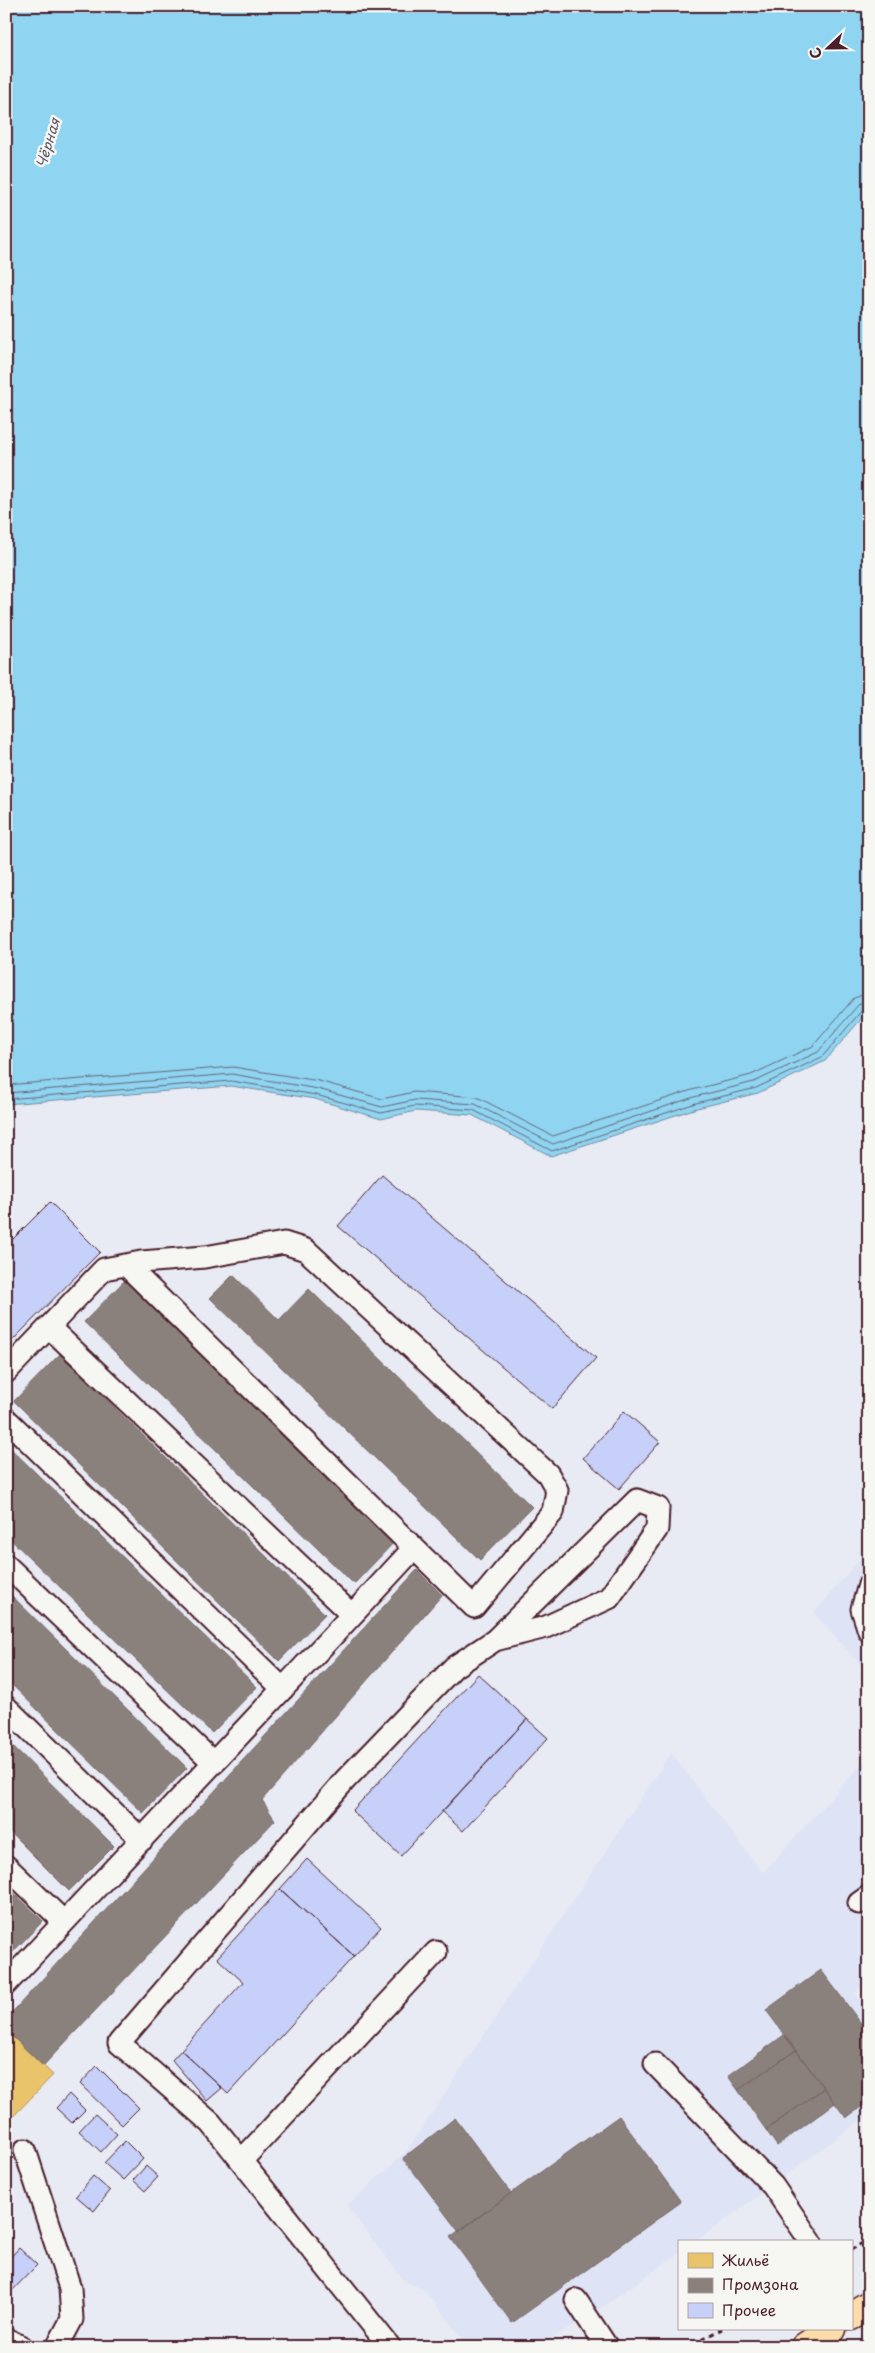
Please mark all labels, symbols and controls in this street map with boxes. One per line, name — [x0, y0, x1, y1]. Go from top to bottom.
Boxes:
north arrow — [802, 22, 852, 72]
text: С — [804, 44, 827, 62]
water label: Чёрная — [30, 114, 65, 170]
legend — [678, 2240, 852, 2330]
text: Жильё — [721, 2248, 769, 2271]
text: Промзона — [722, 2272, 799, 2295]
text: Прочее — [722, 2298, 776, 2321]

